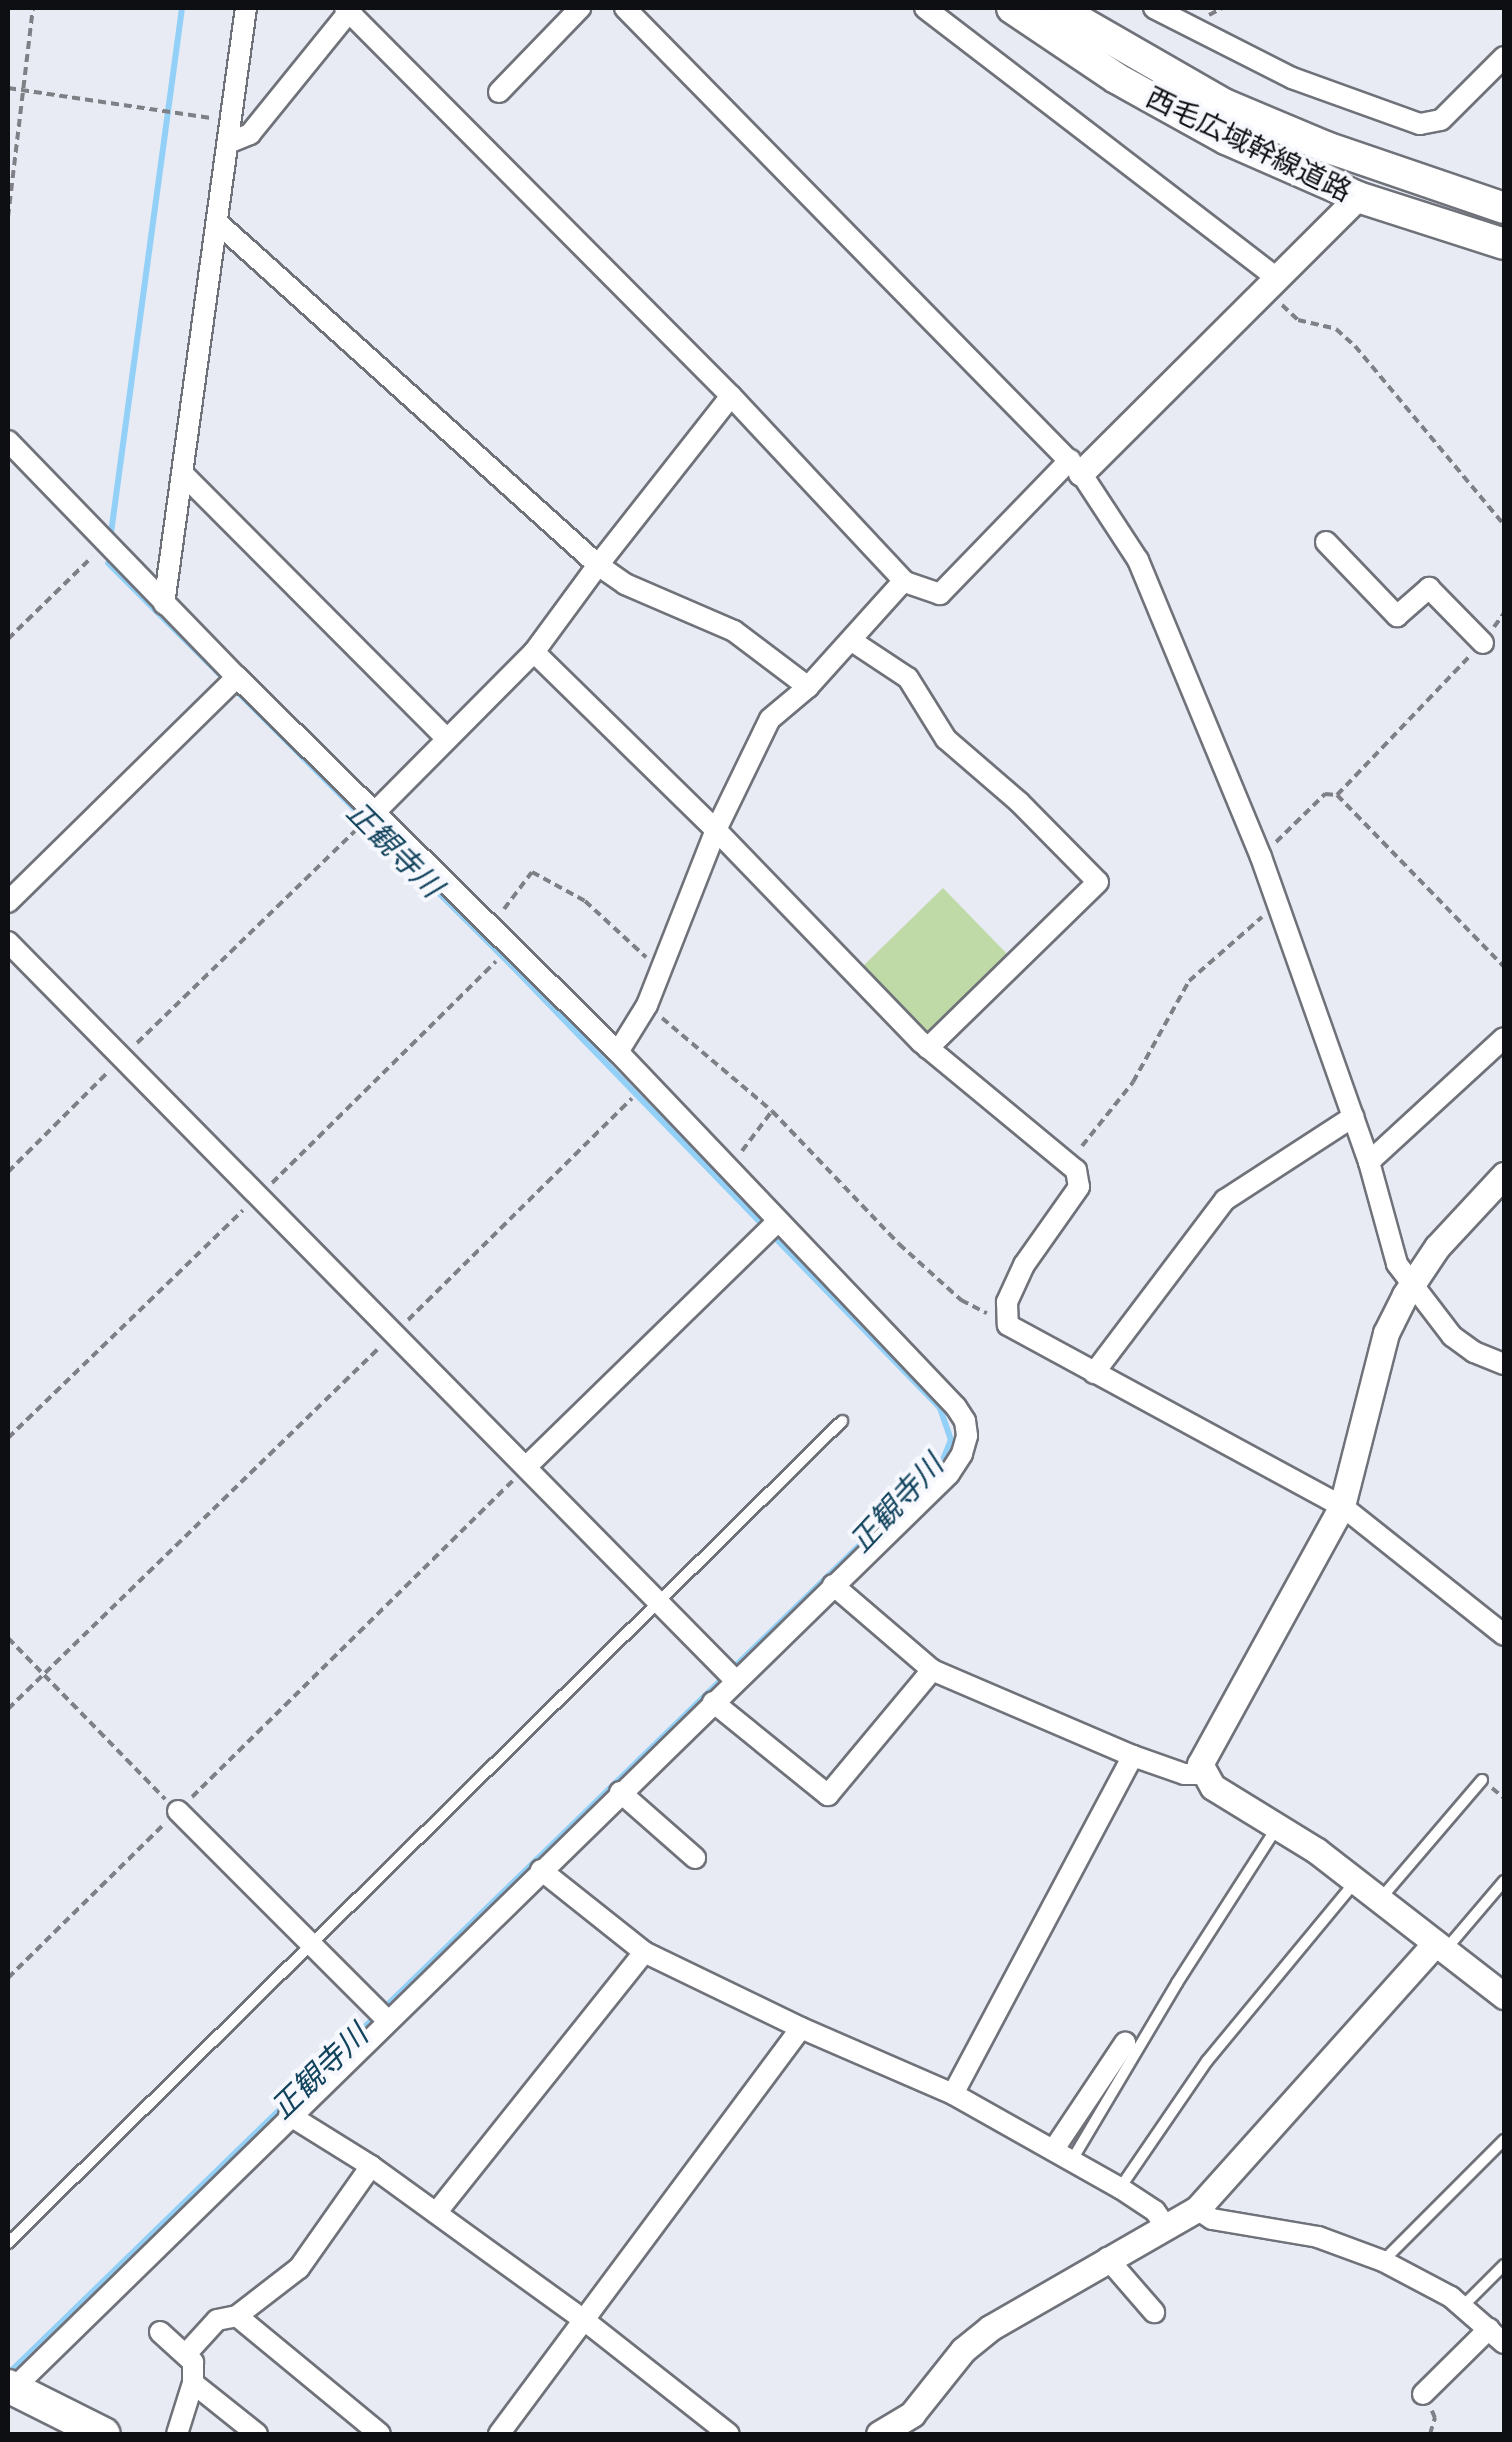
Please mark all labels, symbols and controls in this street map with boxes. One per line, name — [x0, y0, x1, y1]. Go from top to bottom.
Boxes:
street label: 西毛広域幹線道路 — [1141, 80, 1357, 208]
water label: 正観寺川 — [340, 794, 450, 904]
water label: 正観寺川 — [842, 1447, 950, 1559]
water label: 正観寺川 — [263, 2016, 375, 2126]

